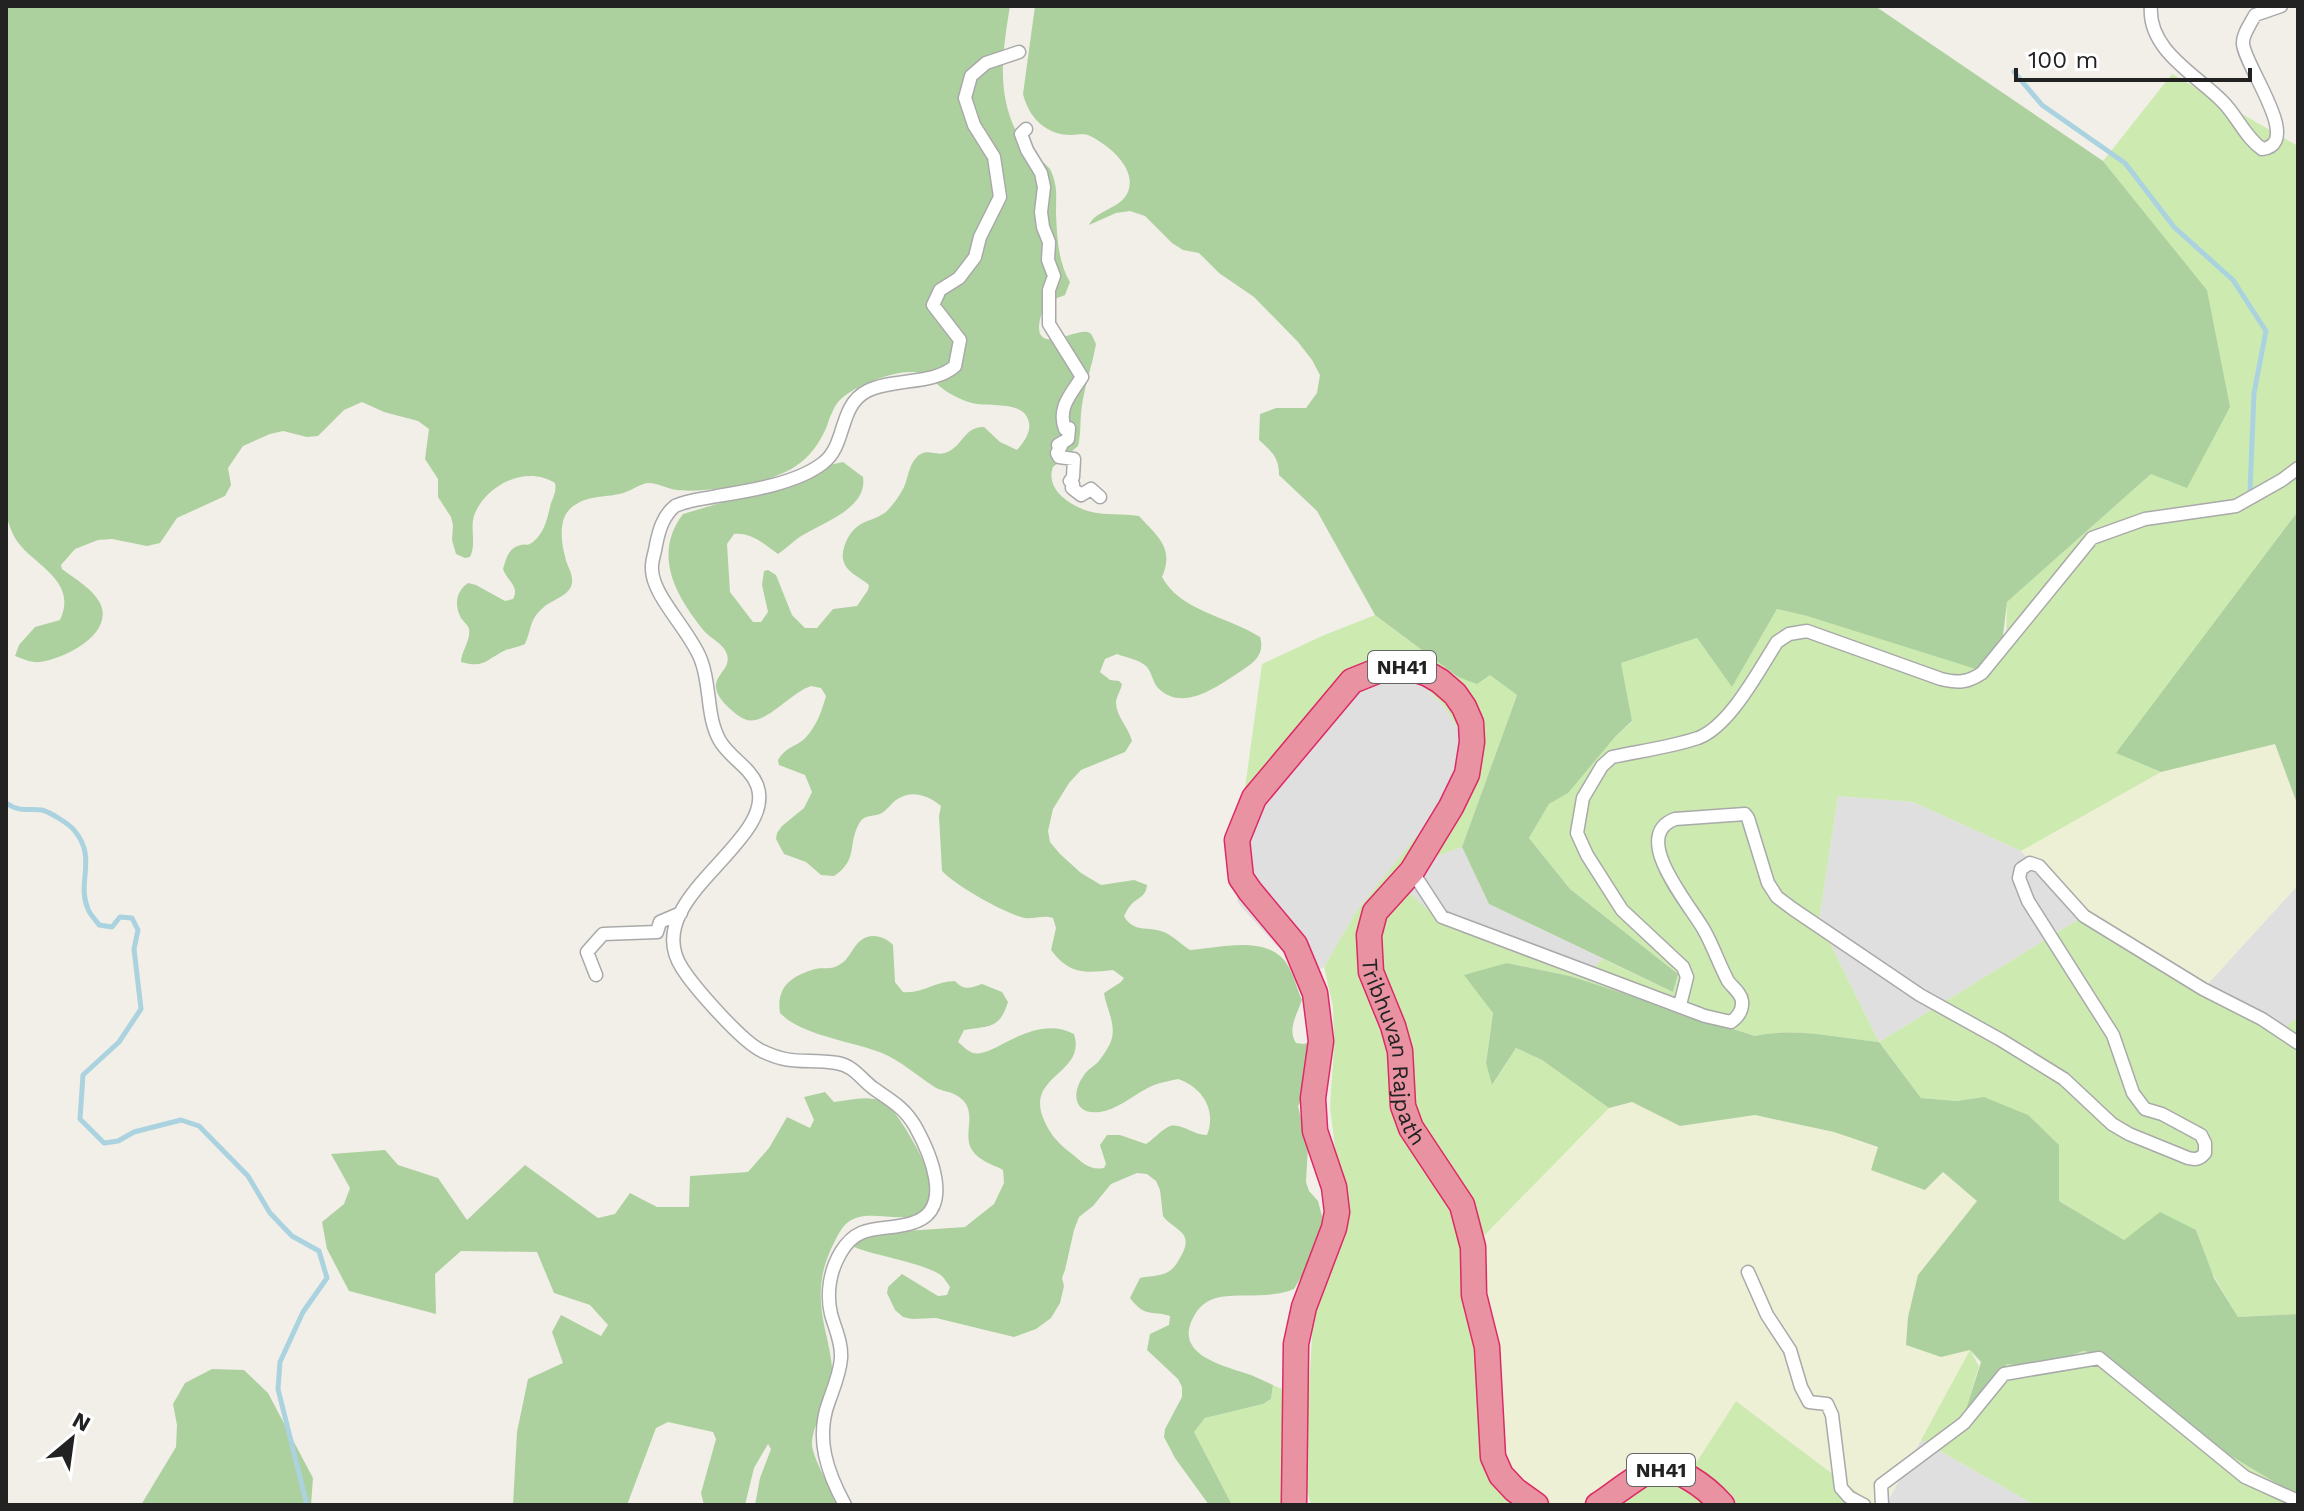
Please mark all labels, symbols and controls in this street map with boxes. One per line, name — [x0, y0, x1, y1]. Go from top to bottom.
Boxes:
scale bar — [2016, 32, 2250, 82]
text: 100 m — [2028, 46, 2098, 74]
road number: NH41 — [1368, 651, 1436, 683]
street label: Tribhuvan Rajpath — [1358, 958, 1431, 1149]
north arrow — [32, 1399, 112, 1479]
text: N — [68, 1407, 95, 1437]
road number: NH41 — [1627, 1454, 1695, 1486]

